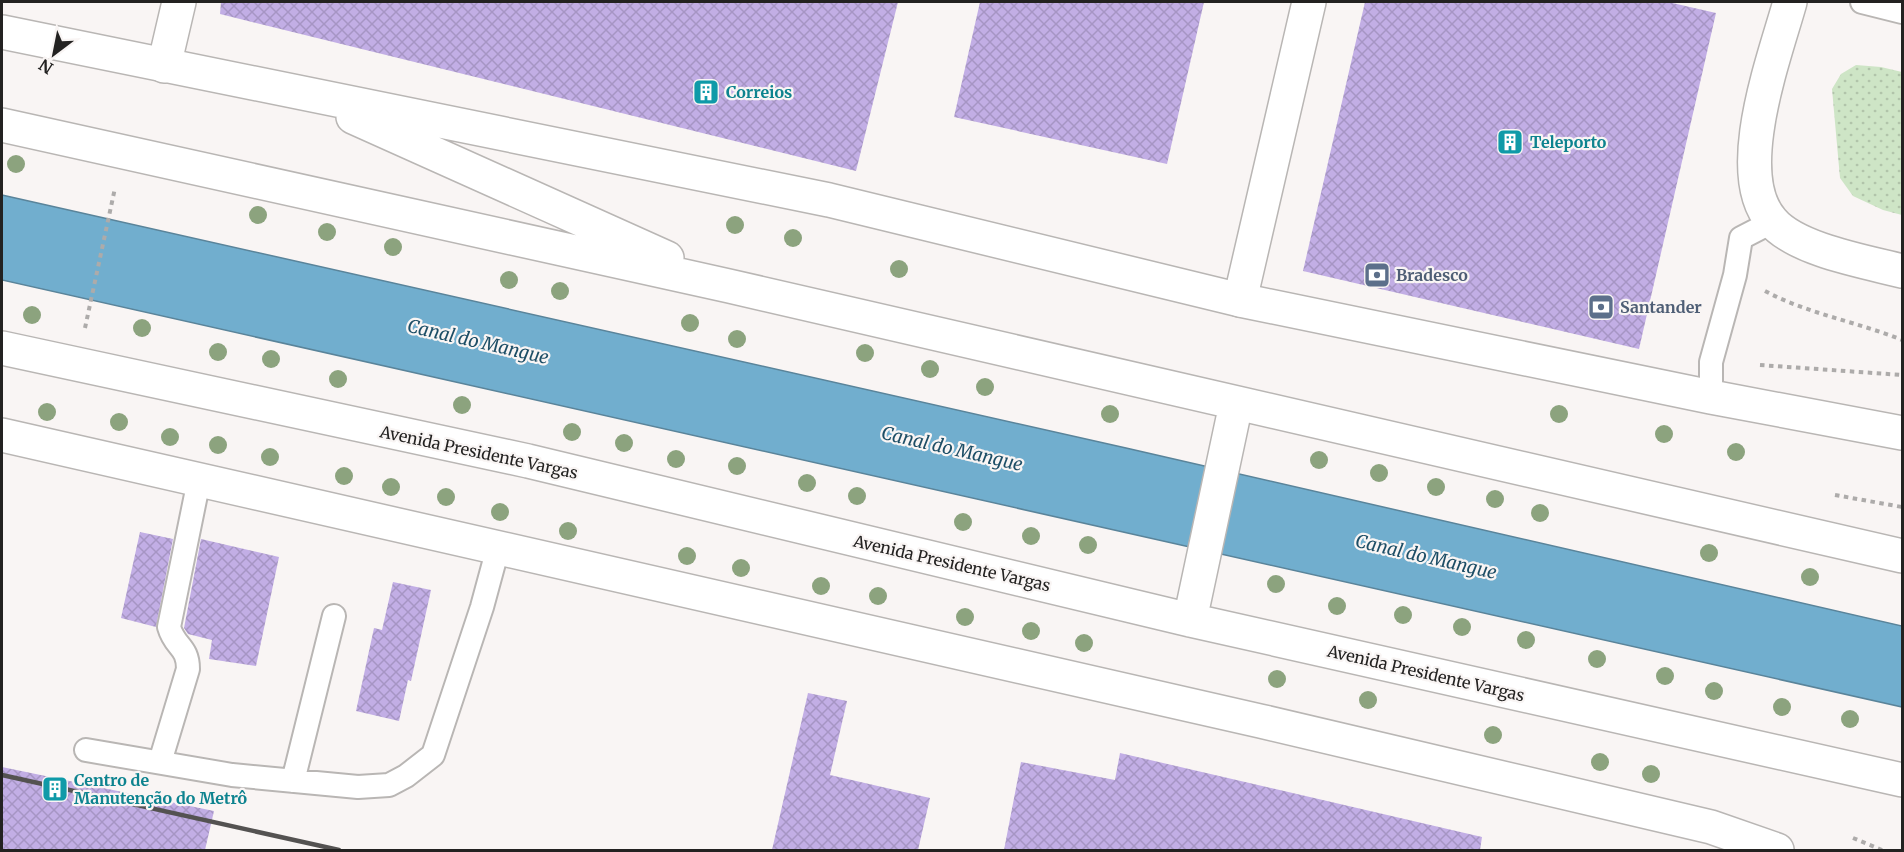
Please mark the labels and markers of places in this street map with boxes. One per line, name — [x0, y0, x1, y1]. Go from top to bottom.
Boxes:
building icon: Correios — [691, 77, 721, 107]
place label: Correios — [726, 82, 792, 102]
building icon: Teleporto — [1495, 127, 1525, 157]
place label: Teleporto — [1530, 132, 1607, 152]
bank icon: Bradesco — [1362, 260, 1392, 290]
place label: Bradesco — [1396, 265, 1468, 285]
bank icon: Santander — [1586, 292, 1616, 322]
place label: Santander — [1620, 297, 1702, 317]
place label: Centro de Manutenção do Metrô — [74, 770, 248, 808]
building icon: Centro de Manutenção do Metrô — [40, 774, 70, 804]

